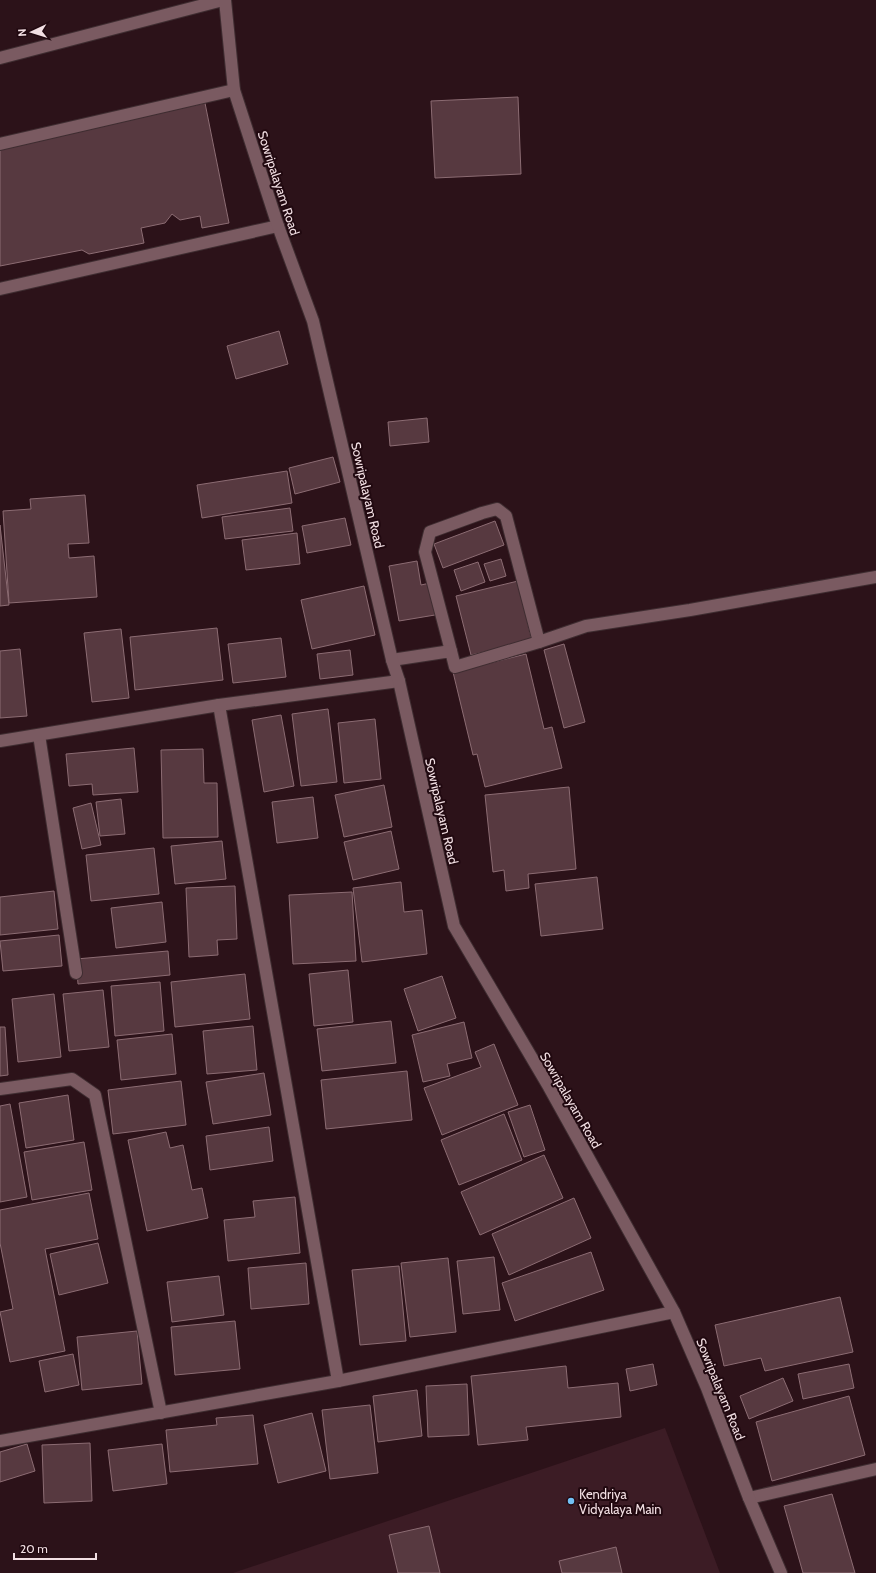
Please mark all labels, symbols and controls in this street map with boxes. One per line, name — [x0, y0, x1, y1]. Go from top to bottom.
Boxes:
north arrow — [12, 12, 52, 52]
text: N — [15, 28, 29, 37]
street label: Sowripalayam Road — [255, 129, 303, 237]
street label: Sowripalayam Road — [348, 440, 388, 550]
street label: Sowripalayam Road — [422, 756, 462, 866]
street label: Sowripalayam Road — [537, 1049, 605, 1151]
street label: Sowripalayam Road — [693, 1336, 749, 1442]
place label: Kendriya Vidyalaya Main — [579, 1486, 662, 1517]
marker: Kendriya Vidyalaya Main — [566, 1496, 576, 1506]
scale bar — [14, 1535, 96, 1561]
text: 20 m — [20, 1541, 48, 1556]

